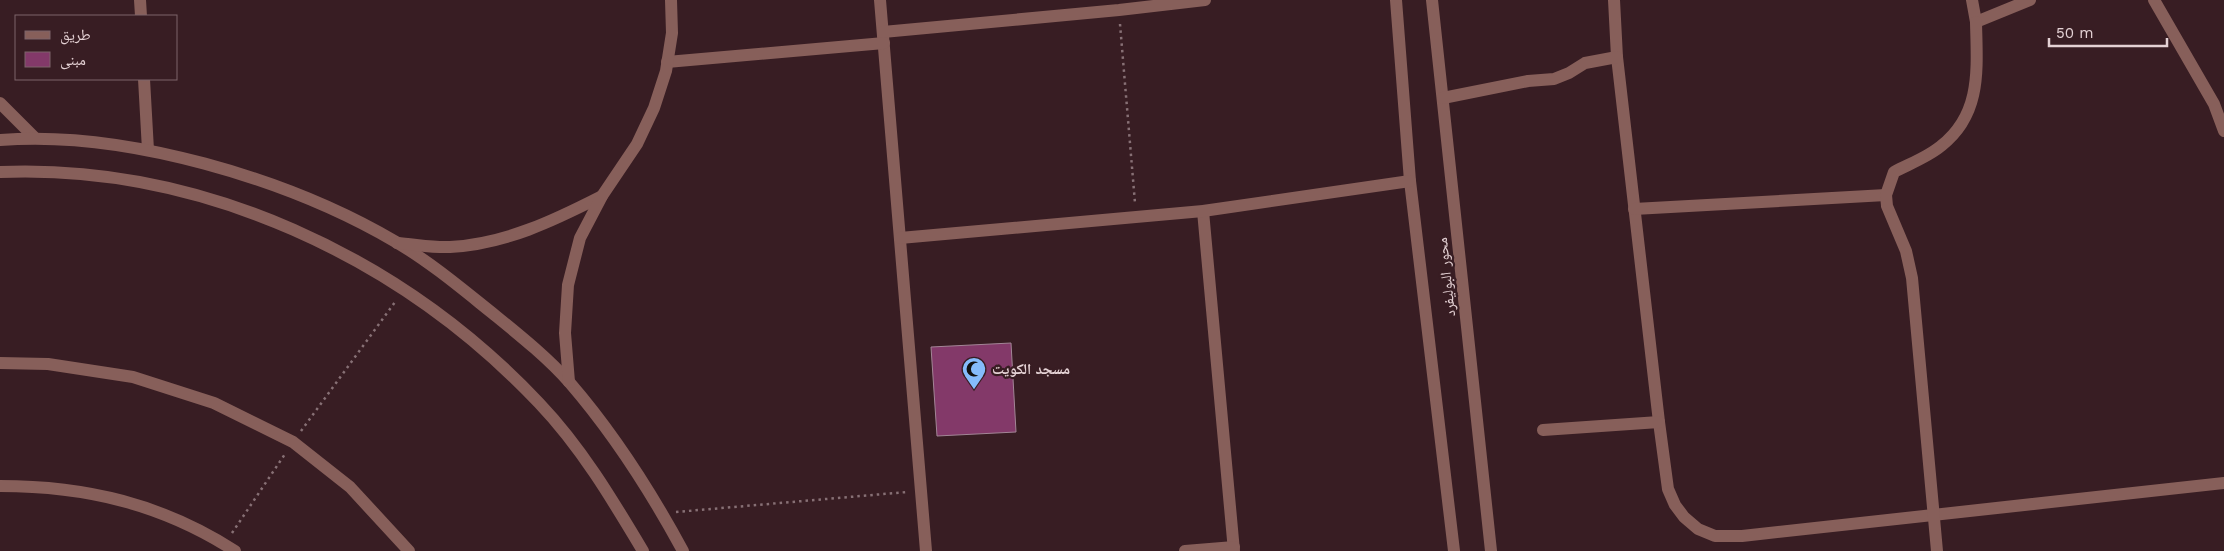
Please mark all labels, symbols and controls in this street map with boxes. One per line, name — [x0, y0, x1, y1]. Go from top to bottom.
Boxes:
legend — [15, 15, 178, 80]
scale bar — [2049, 15, 2166, 47]
text: 50 m — [2056, 24, 2093, 42]
text: طريق — [60, 26, 91, 45]
text: مبنى — [60, 51, 86, 70]
street label: محور البوليفرد — [1433, 236, 1459, 318]
mosque icon: مسجد الكويت — [961, 356, 987, 390]
place label: مسجد الكويت — [992, 360, 1070, 378]

